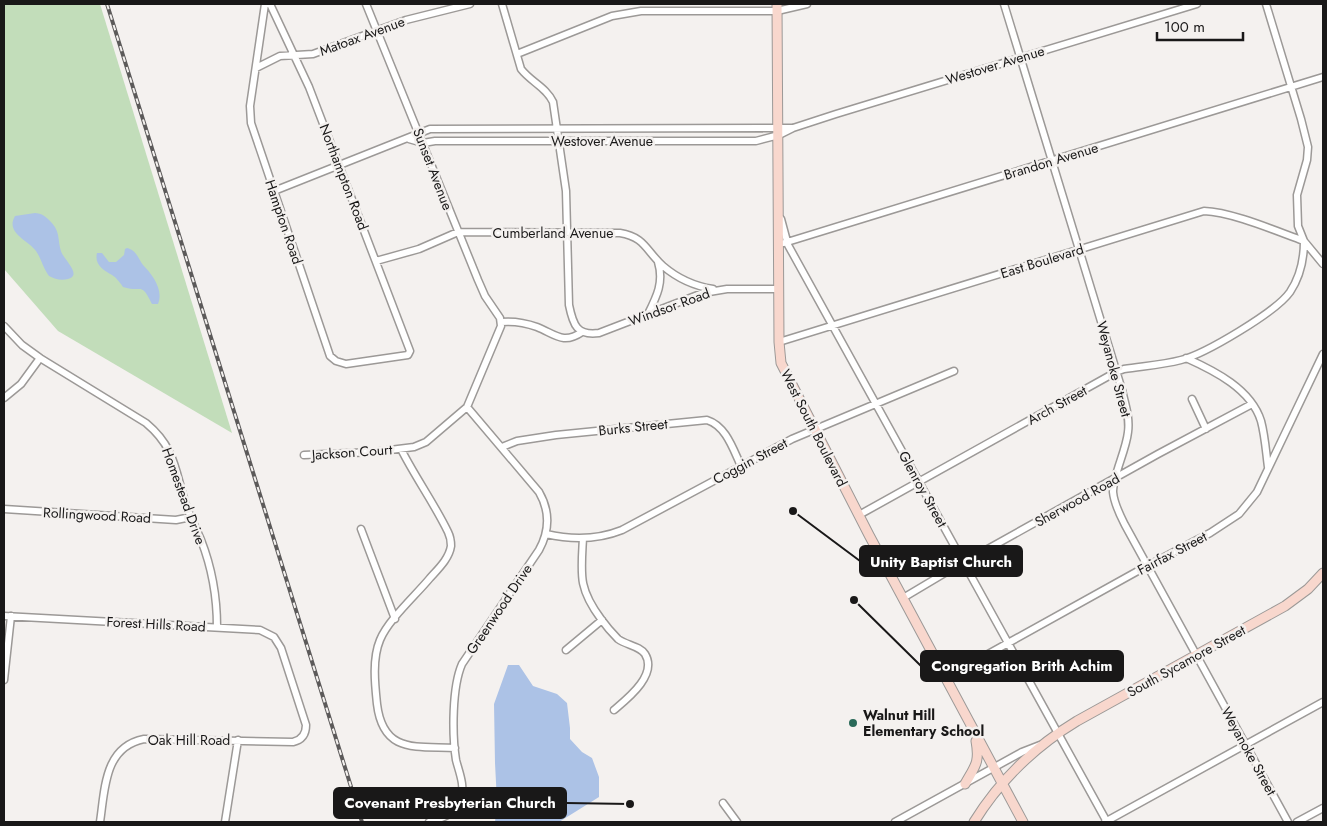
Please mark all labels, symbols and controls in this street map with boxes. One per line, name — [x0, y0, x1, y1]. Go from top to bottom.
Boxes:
scale bar — [1157, 10, 1243, 42]
street label: Matoax Avenue — [317, 11, 407, 61]
text: 100 m — [1164, 16, 1205, 38]
street label: Westover Avenue — [943, 41, 1047, 89]
street label: Northampton Road — [315, 121, 373, 233]
street label: Sunset Avenue — [408, 125, 458, 213]
street label: Westover Avenue — [551, 131, 653, 151]
street label: Brandon Avenue — [1001, 137, 1101, 185]
street label: Hampton Road — [260, 177, 308, 267]
street label: Cumberland Avenue — [493, 223, 613, 243]
street label: East Boulevard — [998, 239, 1086, 283]
street label: Windsor Road — [625, 283, 713, 331]
street label: Weyanoke Street — [1092, 319, 1137, 420]
street label: West South Boulevard — [776, 366, 852, 490]
street label: Arch Street — [1024, 380, 1091, 430]
street label: Burks Street — [597, 413, 669, 441]
street label: Coggin Street — [709, 433, 791, 489]
street label: Jackson Court — [309, 439, 394, 465]
street label: Homestead Drive — [157, 445, 211, 547]
street label: Glenroy Street — [894, 447, 953, 531]
street label: Sherwood Road — [1031, 468, 1123, 532]
street label: Rollingwood Road — [43, 502, 151, 528]
street label: Fairfax Street — [1134, 526, 1211, 580]
callout: Unity Baptist Church — [860, 546, 1022, 576]
text: Unity Baptist Church — [870, 551, 1012, 573]
street label: Greenwood Drive — [461, 560, 537, 658]
street label: Forest Hills Road — [106, 611, 206, 637]
street label: South Sycamore Street — [1123, 620, 1249, 702]
callout: Congregation Brith Achim — [921, 651, 1123, 681]
text: Congregation Brith Achim — [931, 655, 1113, 677]
street label: Weyanoke Street — [1216, 703, 1282, 799]
place label: Walnut Hill Elementary School — [863, 705, 984, 741]
marker: Walnut Hill Elementary School — [847, 717, 859, 729]
street label: Oak Hill Road — [148, 730, 230, 750]
callout: Covenant Presbyterian Church — [334, 788, 566, 818]
text: Covenant Presbyterian Church — [344, 792, 556, 814]

